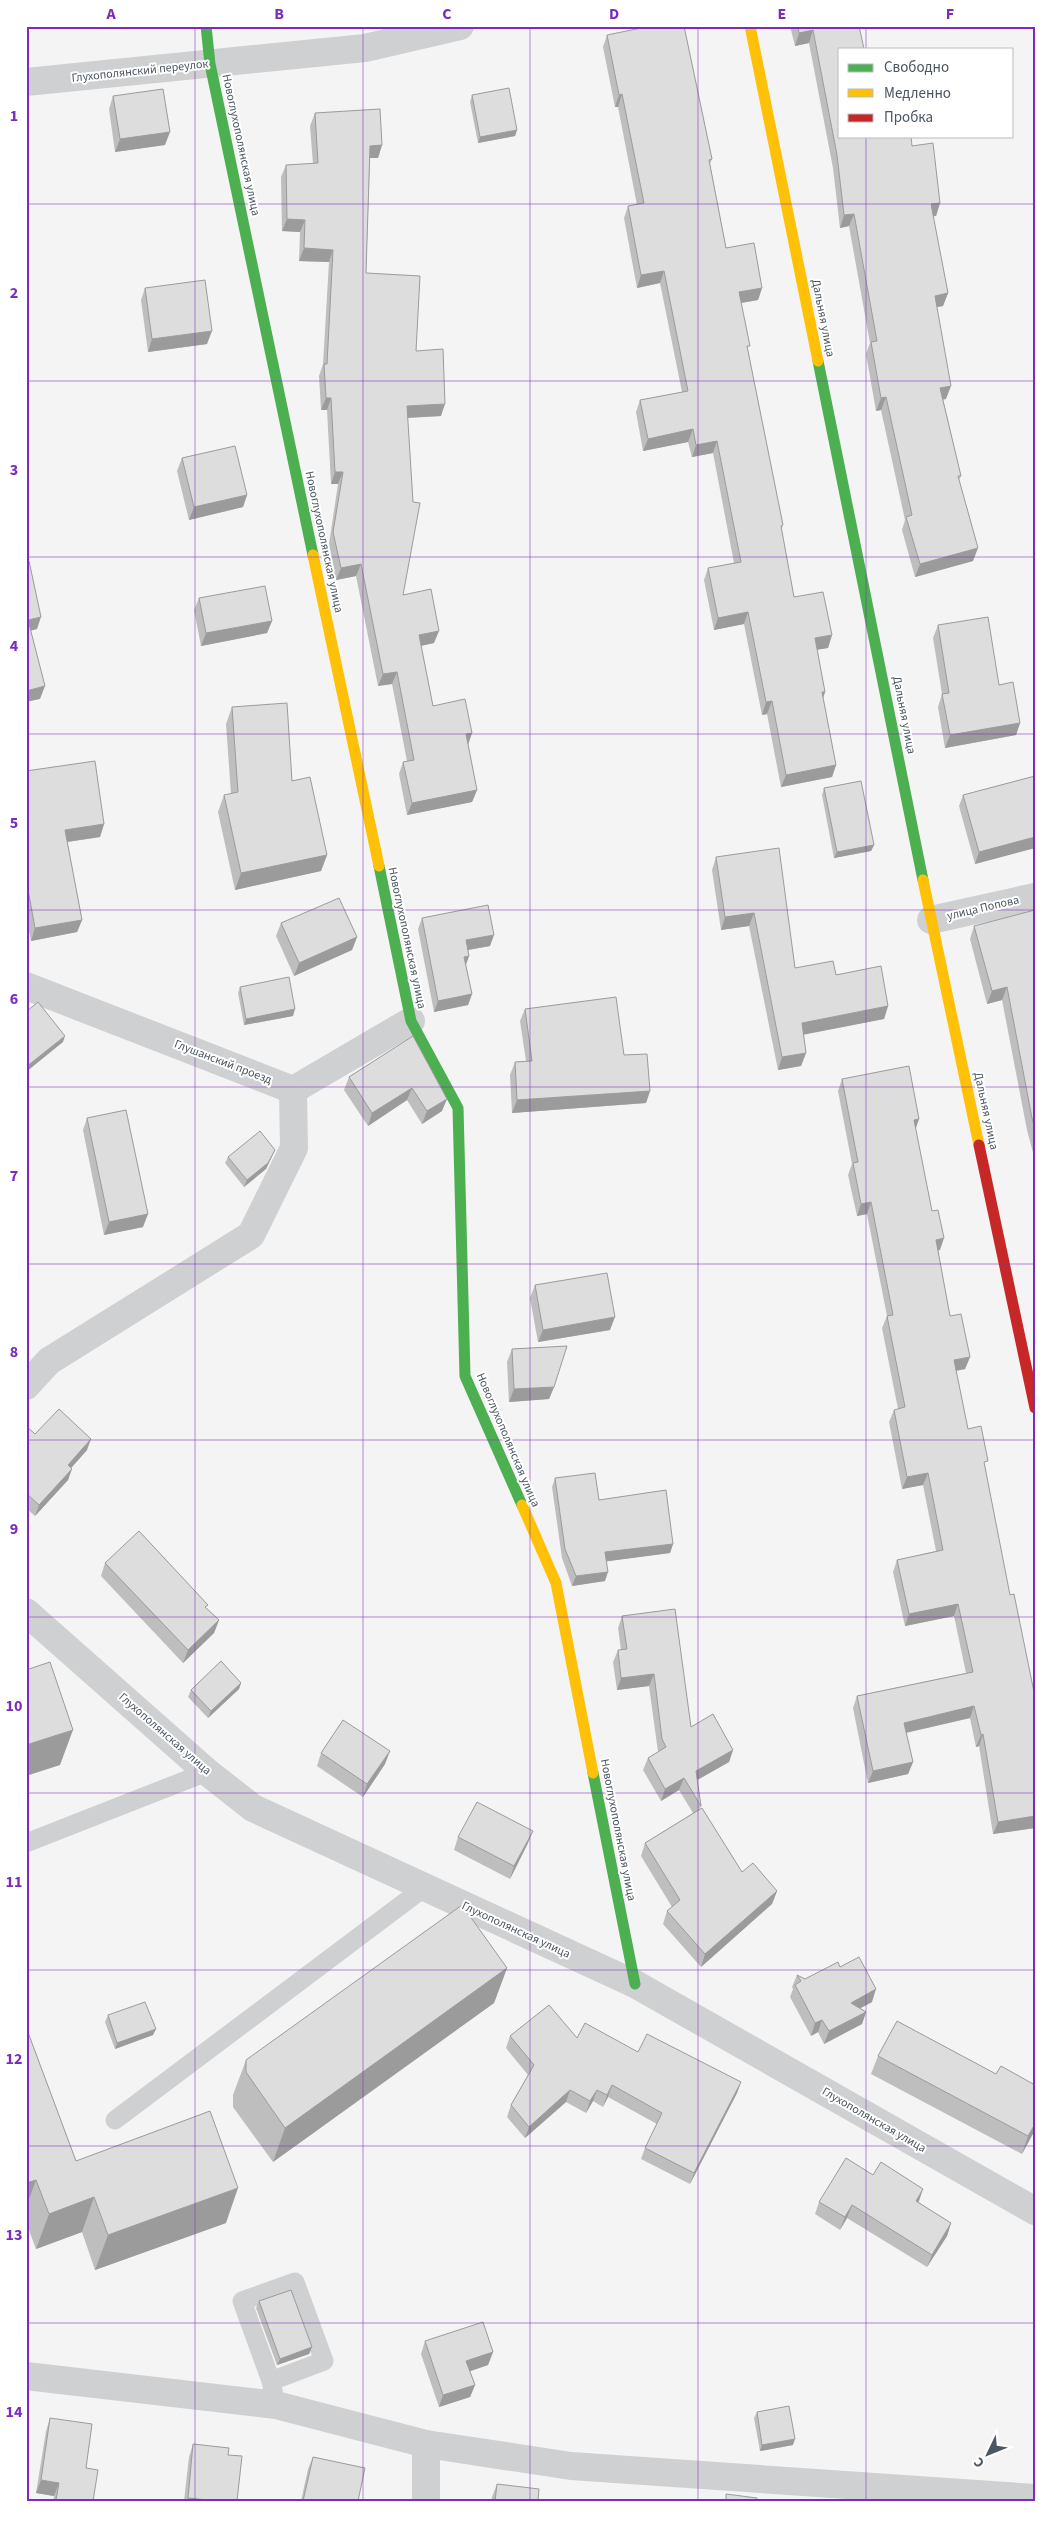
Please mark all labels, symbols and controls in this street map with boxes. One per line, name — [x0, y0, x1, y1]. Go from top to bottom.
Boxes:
text: A — [105, 3, 116, 25]
text: B — [274, 3, 284, 25]
text: C — [442, 3, 452, 25]
text: D — [609, 3, 619, 25]
text: E — [778, 3, 786, 25]
text: F — [946, 3, 954, 25]
legend — [838, 48, 1014, 138]
street label: Глухополянский переулок — [71, 55, 209, 87]
text: Свободно — [884, 57, 949, 78]
street label: Новоглухополянская улица — [218, 73, 264, 217]
text: Медленно — [884, 83, 951, 104]
text: 1 — [10, 105, 18, 127]
text: Пробка — [884, 107, 933, 128]
street label: Дальняя улица — [807, 278, 839, 358]
text: 2 — [10, 282, 18, 304]
text: 3 — [10, 459, 18, 481]
street label: Новоглухополянская улица — [301, 470, 347, 614]
text: 4 — [10, 635, 19, 657]
street label: Дальняя улица — [888, 675, 920, 755]
text: 5 — [10, 812, 18, 834]
street label: Новоглухополянская улица — [384, 866, 430, 1010]
street label: улица Попова — [945, 891, 1021, 925]
text: 6 — [10, 988, 18, 1010]
street label: Глушанский проезд — [172, 1036, 275, 1089]
street label: Дальняя улица — [969, 1071, 1003, 1151]
text: 7 — [10, 1165, 18, 1187]
text: 8 — [10, 1341, 18, 1363]
street label: Новоглухополянская улица — [472, 1370, 544, 1510]
text: 9 — [10, 1518, 18, 1540]
street label: Глухополянская улица — [115, 1689, 215, 1779]
text: 10 — [6, 1695, 22, 1717]
street label: Новоглухополянская улица — [596, 1757, 640, 1903]
text: 11 — [6, 1871, 22, 1893]
street label: Глухополянская улица — [459, 1897, 573, 1963]
text: 12 — [6, 2048, 22, 2070]
street label: Глухополянская улица — [819, 2083, 929, 2157]
text: 13 — [6, 2224, 22, 2246]
text: 14 — [6, 2401, 23, 2423]
north arrow — [964, 2430, 1014, 2480]
text: С — [969, 2452, 989, 2472]

